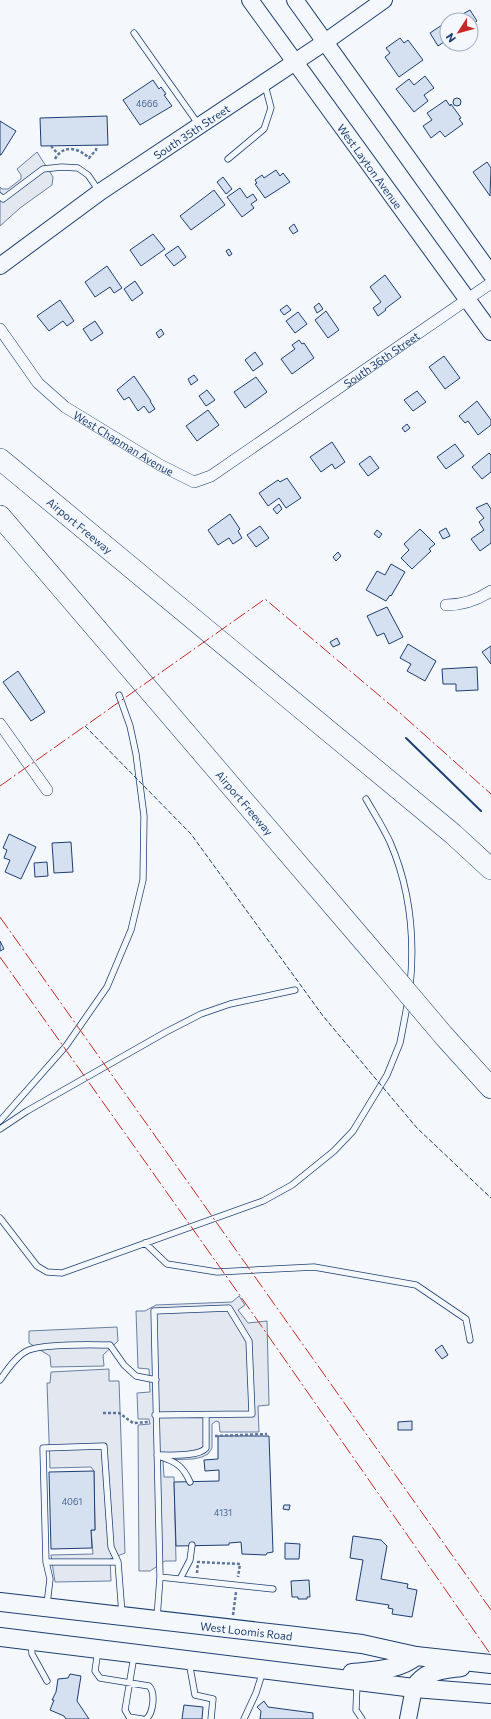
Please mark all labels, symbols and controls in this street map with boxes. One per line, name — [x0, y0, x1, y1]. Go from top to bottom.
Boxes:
north arrow — [439, 12, 479, 52]
text: N — [443, 31, 458, 45]
house number: 4666 — [136, 98, 158, 109]
street label: South 35th Street — [151, 101, 232, 161]
street label: West Layton Avenue — [335, 121, 406, 211]
street label: South 36th Street — [341, 328, 422, 389]
street label: West Chapman Avenue — [71, 407, 176, 478]
street label: Airport Freeway — [45, 495, 116, 556]
street label: Airport Freeway — [214, 768, 276, 838]
house number: 4061 — [62, 1496, 82, 1507]
house number: 4131 — [214, 1507, 232, 1518]
street label: West Loomis Road — [200, 1619, 293, 1642]

